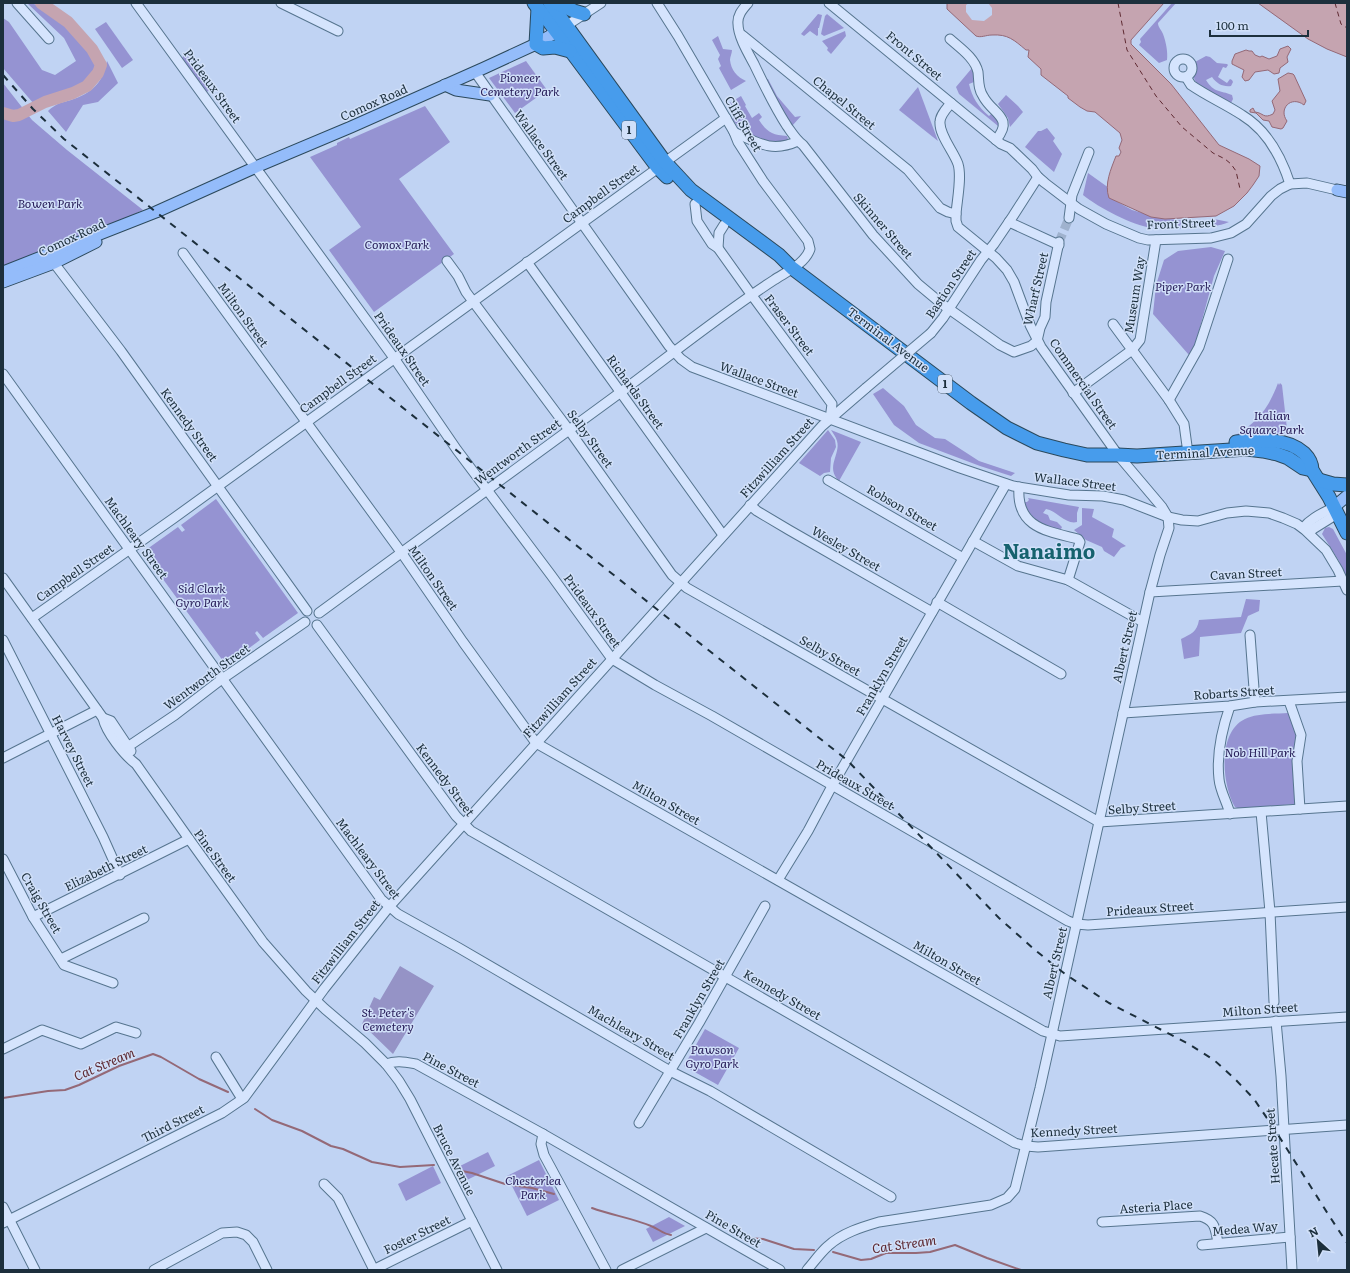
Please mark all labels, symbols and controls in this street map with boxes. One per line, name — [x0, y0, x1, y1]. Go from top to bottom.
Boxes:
scale bar — [1210, 12, 1308, 38]
text: 100 m — [1216, 16, 1249, 34]
street label: Front Street — [883, 26, 947, 84]
street label: Prideaux Street — [180, 45, 246, 126]
park label: Pioneer Cemetery Park — [480, 68, 560, 100]
street label: Chapel Street — [809, 71, 880, 133]
street label: Comox Road — [337, 79, 411, 125]
street label: Cliff Street — [721, 92, 767, 155]
street label: Wallace Street — [510, 106, 573, 183]
road number: 1 — [622, 121, 636, 139]
street label: Campbell Street — [558, 159, 643, 227]
street label: Skinner Street — [850, 188, 918, 263]
park label: Bowen Park — [17, 194, 83, 212]
street label: Comox Road — [35, 213, 109, 260]
street label: Front Street — [1146, 213, 1216, 233]
park label: Comox Park — [365, 235, 430, 253]
street label: Bastion Street — [920, 245, 980, 322]
street label: Wharf Street — [1018, 250, 1052, 327]
street label: Museum Way — [1119, 255, 1149, 335]
park label: Piper Park — [1155, 277, 1212, 295]
street label: Milton Street — [214, 278, 274, 351]
street label: Fraser Street — [761, 290, 819, 359]
street label: Terminal Avenue — [844, 302, 933, 376]
street label: Prideaux Street — [370, 307, 435, 390]
street label: Commercial Street — [1046, 334, 1122, 433]
street label: Campbell Street — [295, 349, 380, 417]
street label: Richards Street — [603, 351, 669, 432]
street label: Wallace Street — [717, 356, 801, 402]
road number: 1 — [938, 375, 952, 393]
street label: Kennedy Street — [157, 384, 223, 465]
street label: Selby Street — [564, 406, 618, 471]
park label: Italian Square Park — [1240, 406, 1305, 438]
street label: Fitzwilliam Street — [735, 413, 817, 502]
street label: Wentworth Street — [471, 414, 564, 489]
street label: Terminal Avenue — [1155, 440, 1255, 464]
street label: Wallace Street — [1033, 467, 1117, 495]
street label: Robson Street — [864, 480, 941, 535]
street label: Machleary Street — [101, 493, 173, 582]
street label: Wesley Street — [809, 521, 885, 575]
district label: Nanaimo — [1003, 535, 1095, 565]
street label: Campbell Street — [32, 539, 117, 606]
street label: Milton Street — [405, 541, 463, 614]
street label: Cavan Street — [1209, 562, 1283, 584]
street label: Prideaux Street — [560, 570, 626, 651]
park label: Sid Clark Gyro Park — [175, 579, 229, 611]
street label: Albert Street — [1107, 609, 1141, 685]
street label: Selby Street — [797, 630, 865, 680]
street label: Franklyn Street — [851, 632, 911, 719]
street label: Wentworth Street — [160, 639, 253, 714]
street label: Fitzwilliam Street — [518, 653, 600, 742]
street label: Robarts Street — [1193, 680, 1275, 704]
street label: Harvey Street — [48, 711, 100, 790]
street label: Kennedy Street — [412, 739, 479, 820]
park label: Nob Hill Park — [1225, 743, 1296, 761]
street label: Prideaux Street — [813, 754, 898, 814]
street label: Milton Street — [629, 775, 704, 829]
street label: Selby Street — [1107, 796, 1177, 818]
street label: Machleary Street — [332, 814, 406, 903]
street label: Pine Street — [190, 825, 241, 886]
street label: Elizabeth Street — [61, 839, 150, 895]
street label: Craig Street — [17, 869, 67, 937]
street label: Fitzwilliam Street — [306, 895, 384, 987]
street label: Prideaux Street — [1106, 896, 1194, 920]
street label: Albert Street — [1037, 925, 1071, 1001]
street label: Milton Street — [910, 935, 985, 989]
street label: Franklyn Street — [668, 955, 728, 1042]
street label: Kennedy Street — [740, 964, 825, 1024]
street label: Milton Street — [1221, 997, 1299, 1021]
street label: Machleary Street — [585, 1000, 678, 1064]
park label: St. Peter's Cemetery — [362, 1003, 414, 1035]
park label: Pawson Gyro Park — [685, 1040, 739, 1072]
water label: Cat Stream — [70, 1042, 138, 1085]
street label: Pine Street — [420, 1047, 483, 1092]
street label: Third Street — [138, 1099, 207, 1147]
street label: Hecate Street — [1260, 1107, 1284, 1185]
street label: Kennedy Street — [1030, 1119, 1118, 1141]
street label: Bruce Avenue — [429, 1121, 481, 1198]
park label: Chesterlea Park — [505, 1171, 561, 1203]
street label: Asteria Place — [1119, 1194, 1193, 1218]
street label: Pine Street — [702, 1205, 765, 1252]
street label: Foster Street — [380, 1210, 453, 1258]
street label: Medea Way — [1211, 1216, 1279, 1240]
north arrow — [1298, 1221, 1338, 1261]
text: N — [1305, 1222, 1321, 1240]
water label: Cat Stream — [871, 1230, 938, 1257]

